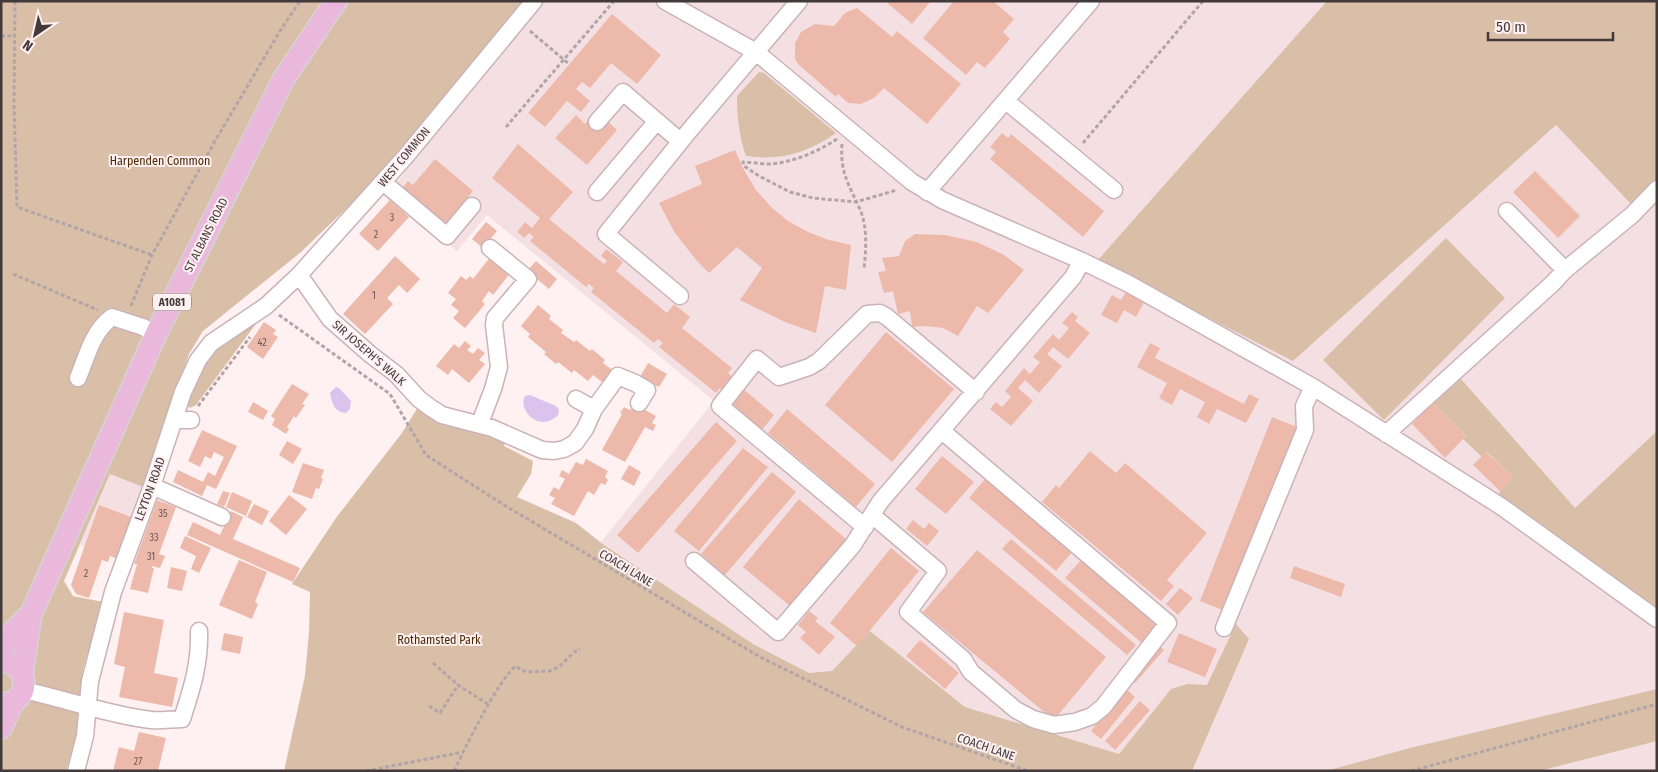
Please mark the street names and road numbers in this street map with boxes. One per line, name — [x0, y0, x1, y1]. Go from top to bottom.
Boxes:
street label: WEST COMMON — [375, 124, 433, 190]
street label: ST ALBANS ROAD — [181, 195, 231, 275]
road number: A1081 — [153, 294, 191, 310]
street label: SIR JOSEPH'S WALK — [329, 317, 409, 389]
street label: LEYTON ROAD — [132, 455, 168, 523]
street label: COACH LANE — [597, 546, 656, 590]
street label: COACH LANE — [955, 731, 1017, 764]

